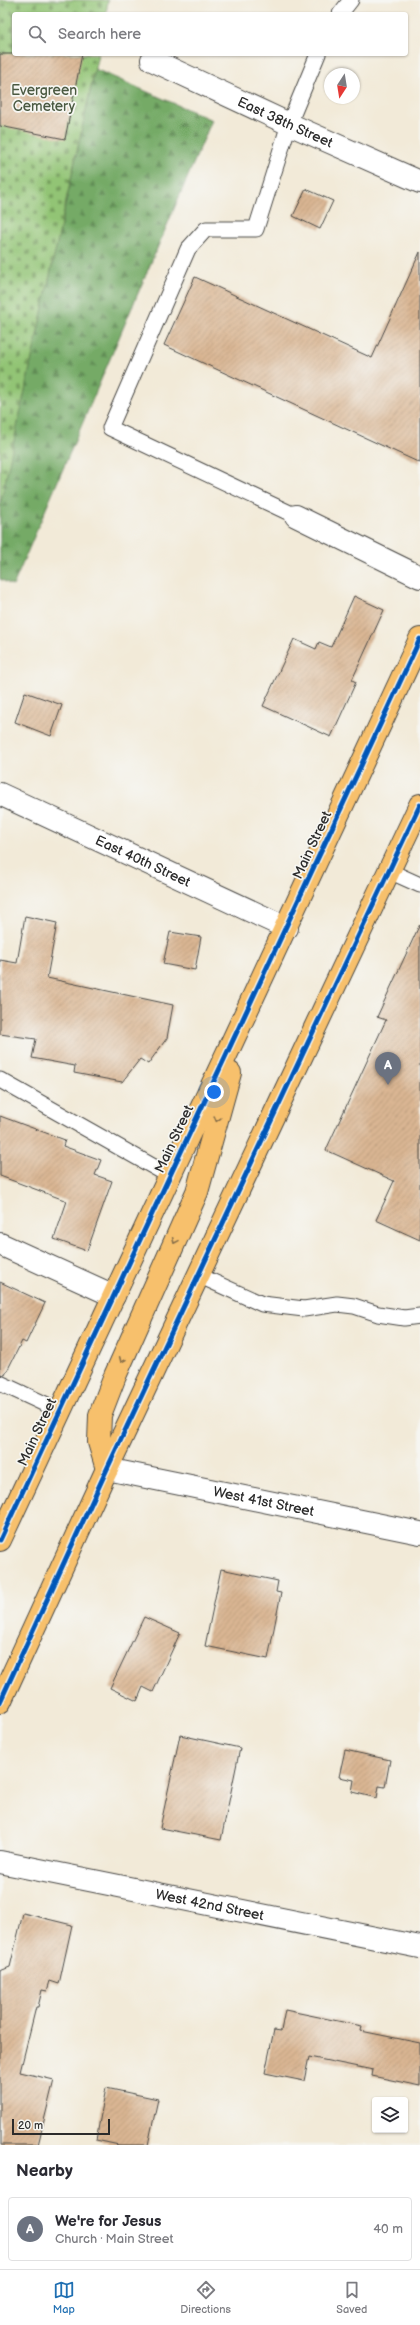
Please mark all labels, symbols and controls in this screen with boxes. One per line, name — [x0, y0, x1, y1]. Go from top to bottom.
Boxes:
search box — [12, 12, 408, 56]
icon: search — [26, 23, 48, 45]
text: Search here — [58, 25, 141, 44]
north arrow — [324, 68, 360, 104]
park label: Evergreen Cemetery — [11, 82, 77, 115]
street label: East 38th Street — [235, 93, 336, 151]
street label: Main Street — [289, 808, 335, 882]
street label: East 40th Street — [93, 831, 194, 891]
pin: A — [375, 1052, 401, 1085]
your location — [204, 1082, 224, 1102]
street label: Main Street — [151, 1102, 197, 1176]
one-way arrow — [213, 1115, 222, 1122]
one-way arrow — [172, 1237, 180, 1245]
one-way arrow — [119, 1356, 127, 1363]
street label: Main Street — [14, 1395, 60, 1469]
street label: West 41st Street — [212, 1482, 316, 1520]
street label: West 42nd Street — [154, 1885, 266, 1924]
map controls — [372, 2097, 408, 2133]
button: layers — [372, 2097, 408, 2133]
scale bar — [12, 2117, 110, 2136]
text: 20 m — [18, 2119, 43, 2132]
text: Nearby — [16, 2161, 73, 2181]
text: We're for Jesus — [55, 2212, 161, 2231]
text: A — [26, 2221, 34, 2237]
text: 40 m — [373, 2221, 403, 2237]
text: Church · Main Street — [55, 2231, 174, 2247]
tab: Map — [53, 2279, 75, 2316]
tab: Directions — [180, 2279, 231, 2316]
tab: Saved — [336, 2279, 367, 2316]

